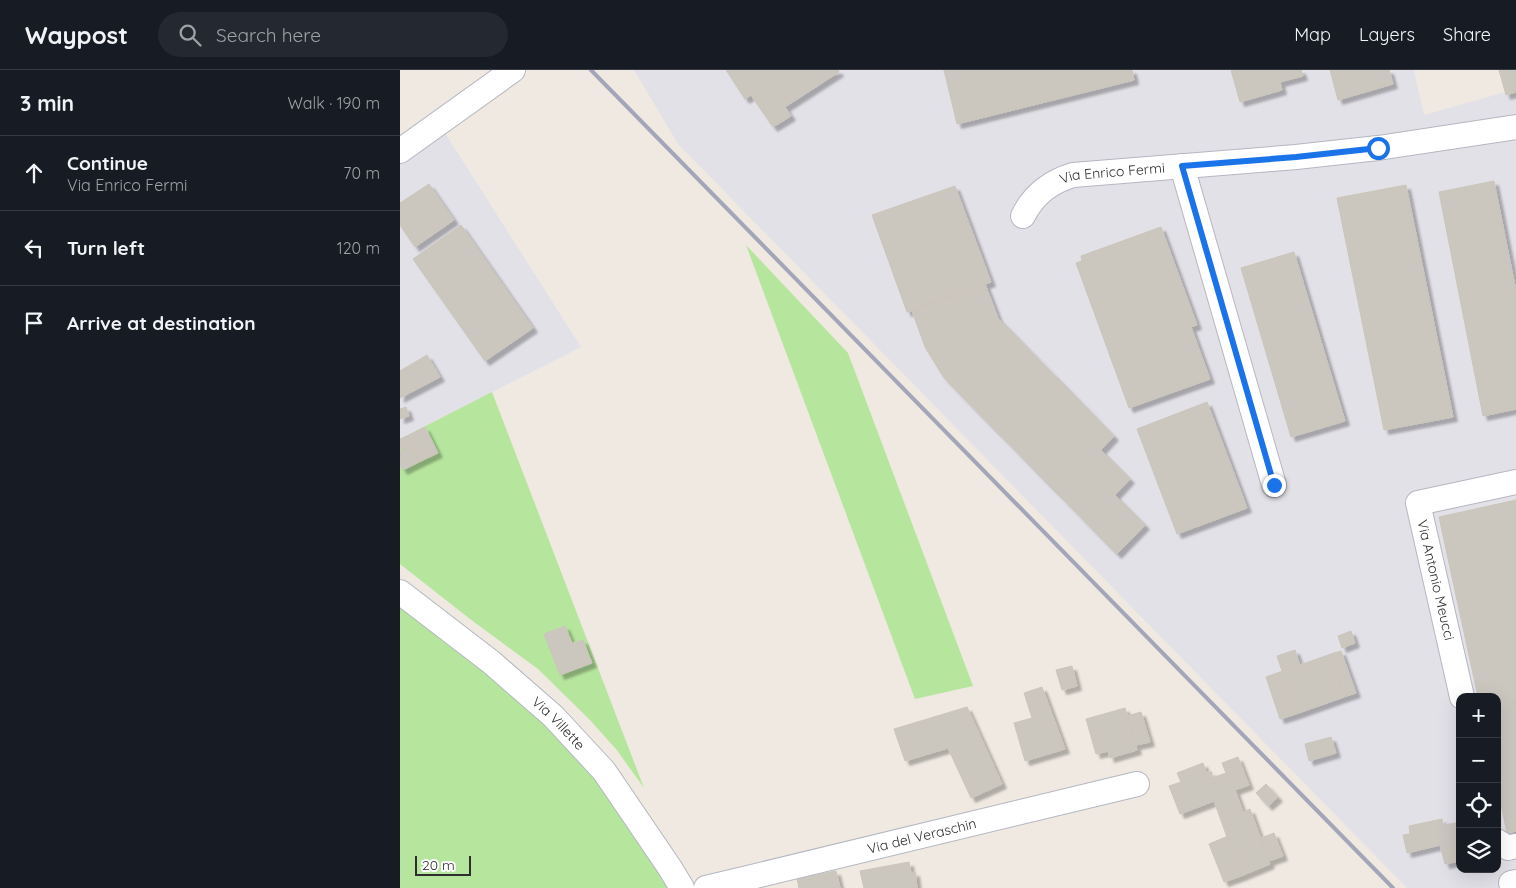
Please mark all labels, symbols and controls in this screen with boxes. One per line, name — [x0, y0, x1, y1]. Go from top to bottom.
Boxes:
search box — [158, 12, 508, 57]
text: Waypost — [25, 20, 128, 50]
icon: search — [176, 21, 204, 49]
text: Search here — [216, 23, 321, 47]
text: Map — [1294, 23, 1331, 46]
text: Layers — [1359, 23, 1415, 46]
text: Share — [1443, 23, 1491, 46]
text: 3 min — [20, 90, 74, 116]
text: Walk · 190 m — [288, 93, 380, 113]
route start — [1367, 137, 1390, 160]
text: Continue — [67, 151, 148, 175]
icon: ahead — [20, 159, 48, 187]
street label: Via Enrico Fermi — [1057, 159, 1165, 188]
text: 70 m — [343, 163, 380, 183]
text: Via Enrico Fermi — [67, 175, 187, 195]
icon: left — [20, 234, 48, 262]
text: Turn left — [67, 236, 145, 260]
text: 120 m — [337, 238, 380, 258]
icon: arrive — [20, 309, 48, 337]
text: Arrive at destination — [67, 311, 256, 335]
route end — [1263, 474, 1286, 497]
street label: Via Antonio Meucci — [1413, 518, 1459, 642]
street label: Via Villette — [528, 693, 589, 754]
map controls — [1456, 693, 1501, 873]
button: + — [1456, 693, 1501, 738]
button: − — [1456, 738, 1501, 783]
button: locate — [1456, 783, 1501, 828]
street label: Via del Veraschin — [865, 814, 978, 858]
button: layers — [1456, 828, 1501, 873]
scale bar — [415, 853, 471, 876]
text: 20 m — [422, 856, 455, 874]

